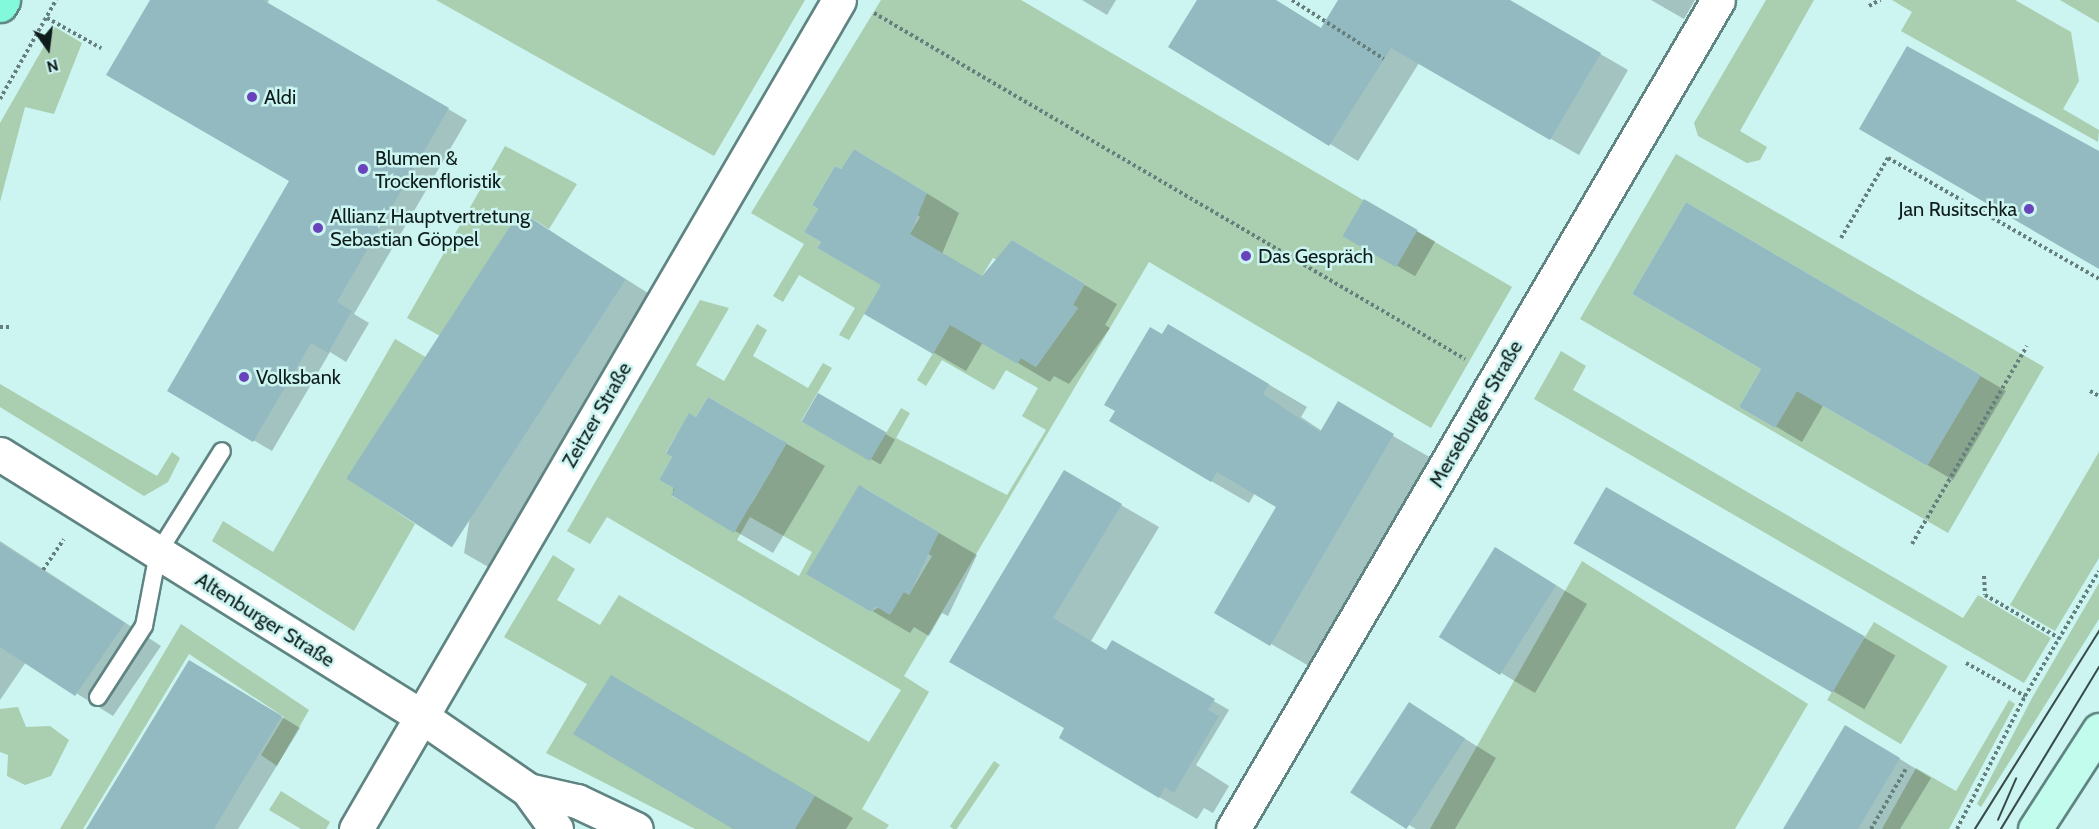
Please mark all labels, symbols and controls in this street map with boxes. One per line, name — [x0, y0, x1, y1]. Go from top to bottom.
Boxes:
north arrow — [18, 18, 78, 78]
text: N — [45, 55, 60, 77]
place label: Aldi — [264, 85, 296, 109]
marker: Aldi — [245, 90, 259, 104]
place label: Blumen & Trockenfloristik — [375, 146, 501, 193]
marker: Blumen & Trockenfloristik — [356, 162, 370, 176]
place label: Jan Rusitschka — [1899, 197, 2017, 221]
marker: Jan Rusitschka — [2022, 202, 2036, 216]
place label: Allianz Hauptvertretung Sebastian Göppel — [330, 204, 530, 251]
marker: Allianz Hauptvertretung Sebastian Göppel — [311, 221, 325, 235]
place label: Das Gespräch — [1258, 244, 1373, 268]
marker: Das Gespräch — [1239, 249, 1253, 263]
street label: Merseburger Straße — [1424, 336, 1528, 492]
street label: Zeitzer Straße — [557, 358, 637, 472]
place label: Volksbank — [256, 365, 341, 389]
marker: Volksbank — [237, 370, 251, 384]
street label: Altenburger Straße — [191, 568, 339, 672]

